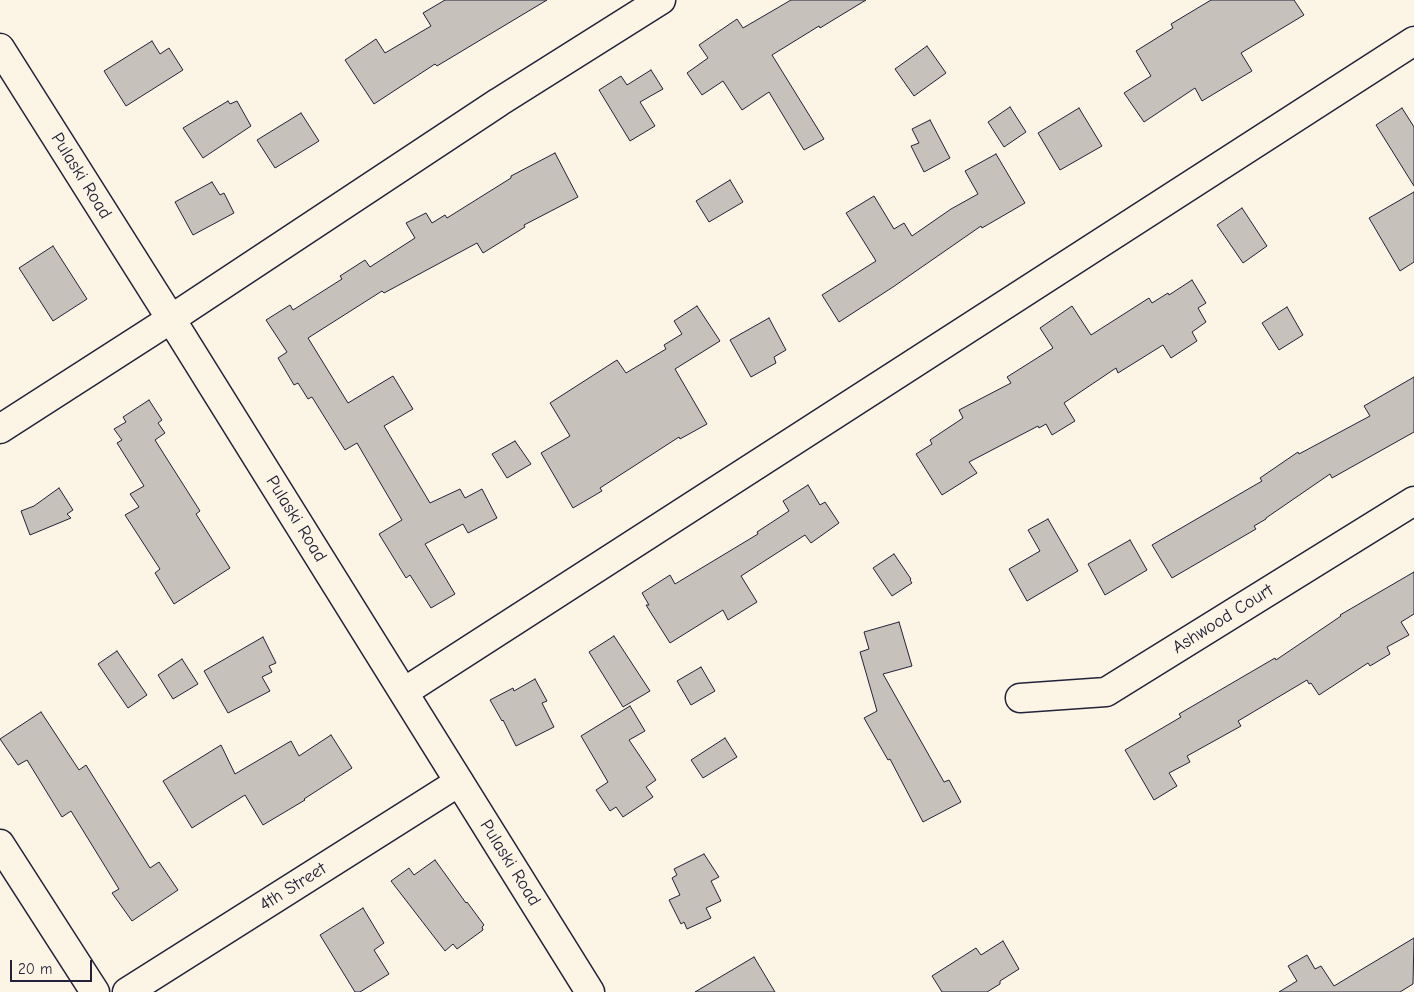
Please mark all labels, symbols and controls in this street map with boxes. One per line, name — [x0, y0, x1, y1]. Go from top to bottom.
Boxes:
street label: Pulaski Road — [46, 129, 116, 223]
street label: Pulaski Road — [261, 472, 331, 566]
street label: Ashwood Court — [1169, 579, 1277, 659]
street label: Pulaski Road — [475, 816, 545, 910]
street label: 4th Street — [256, 858, 330, 916]
scale bar — [12, 950, 95, 982]
text: 20 m — [18, 960, 52, 978]

